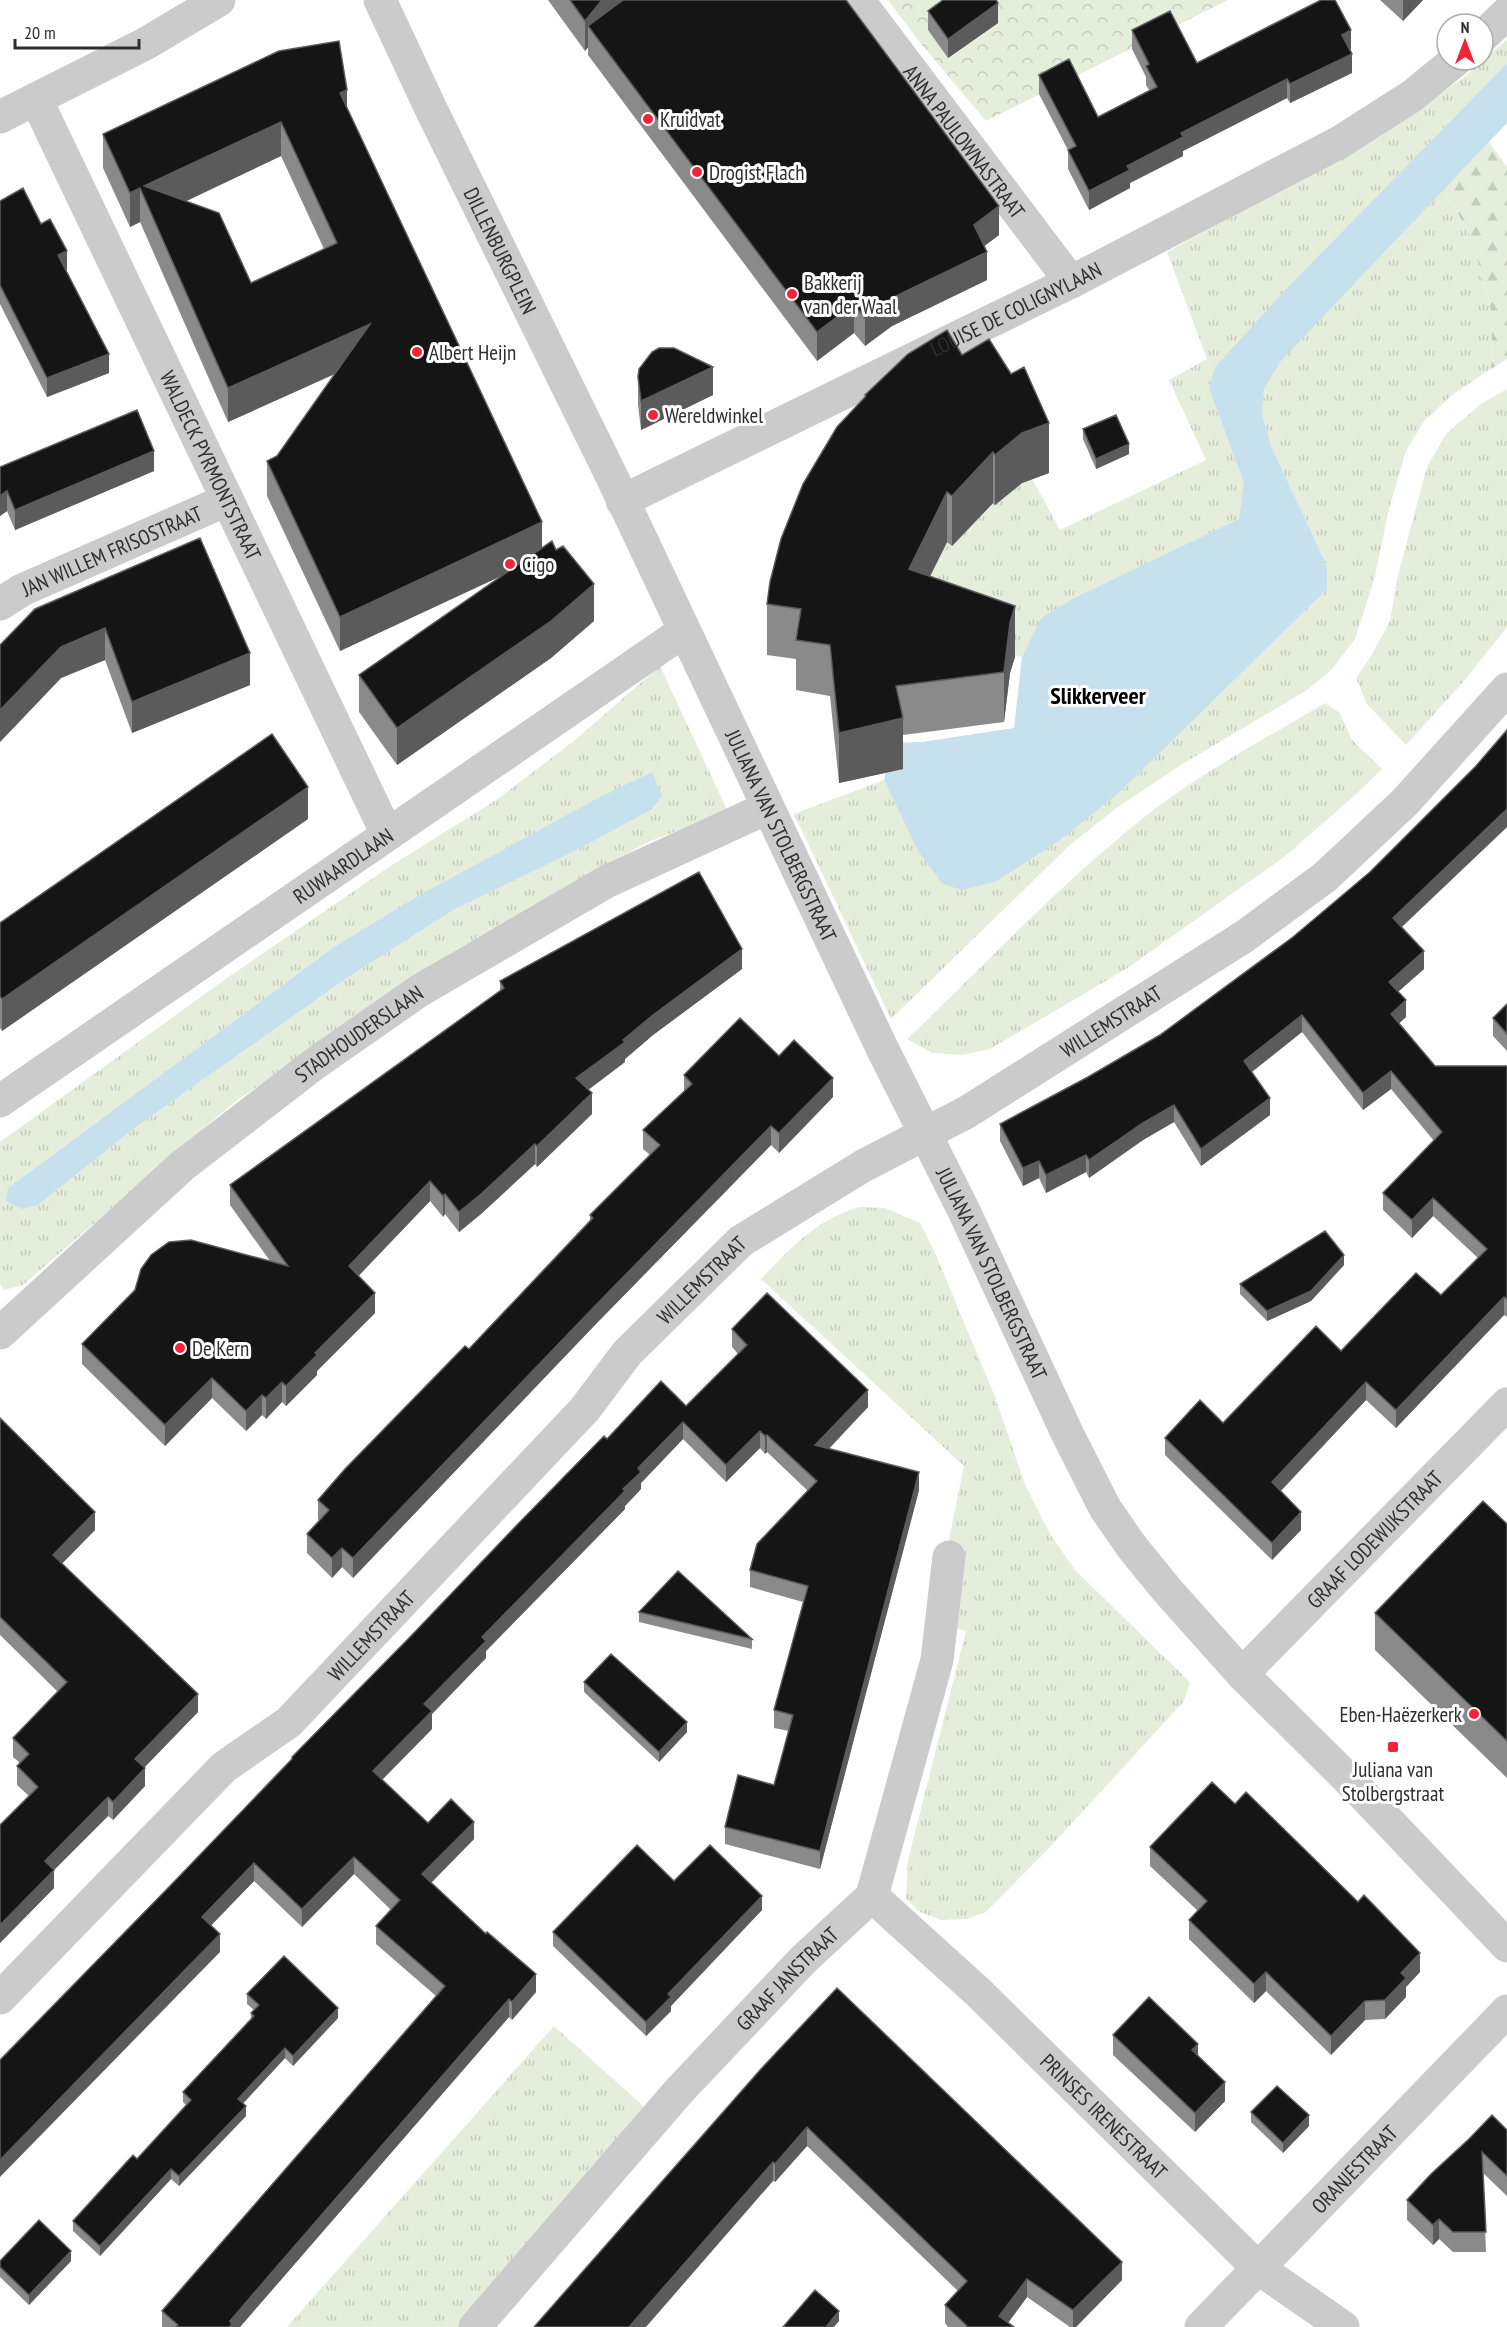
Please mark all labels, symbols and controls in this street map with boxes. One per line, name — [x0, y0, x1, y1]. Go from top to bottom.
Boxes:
scale bar — [15, 12, 140, 50]
north arrow — [1435, 12, 1495, 72]
text: N — [1461, 17, 1469, 37]
text: 20 m — [24, 21, 56, 44]
street label: ANNA PAULOWNASTRAAT — [898, 59, 1032, 224]
place label: Kruidvat — [660, 106, 721, 133]
marker: Kruidvat — [641, 112, 655, 126]
place label: Drogist Flach — [709, 159, 805, 186]
marker: Drogist Flach — [690, 165, 704, 179]
street label: DILLENBURGPLEIN — [458, 183, 543, 318]
street label: LOUISE DE COLIGNYLAAN — [926, 255, 1106, 362]
place label: Bakkerij van der Waal — [804, 269, 897, 320]
marker: Bakkerij van der Waal — [785, 287, 799, 301]
place label: Albert Heijn — [429, 339, 516, 366]
marker: Albert Heijn — [410, 345, 424, 359]
street label: WALDECK PYRMONTSTRAAT — [154, 366, 268, 565]
place label: Wereldwinkel — [665, 402, 763, 429]
marker: Wereldwinkel — [646, 408, 660, 422]
street label: JAN WILLEM FRISOSTRAAT — [16, 499, 207, 602]
place label: Cigo — [522, 551, 554, 578]
marker: Cigo — [503, 557, 517, 571]
district label: Slikkerveer — [1050, 680, 1147, 711]
street label: JULIANA VAN STOLBERGSTRAAT — [719, 724, 843, 946]
street label: RUWAARDLAAN — [288, 822, 398, 909]
street label: WILLEMSTRAAT — [1055, 978, 1167, 1063]
street label: STADHOUDERSLAAN — [289, 979, 428, 1088]
street label: JULIANA VAN STOLBERGSTRAAT — [930, 1162, 1054, 1384]
street label: WILLEMSTRAAT — [651, 1230, 752, 1330]
place label: De Kern — [192, 1335, 249, 1362]
marker: De Kern — [173, 1341, 187, 1355]
street label: GRAAF LODEWIJKSTRAAT — [1301, 1464, 1448, 1614]
street label: WILLEMSTRAAT — [322, 1584, 421, 1686]
place label: Eben-Haëzerkerk — [1339, 1701, 1462, 1728]
marker: Eben-Haëzerkerk — [1467, 1707, 1481, 1721]
marker: Juliana van Stolbergstraat — [1386, 1740, 1400, 1754]
place label: Juliana van Stolbergstraat — [1342, 1756, 1444, 1807]
street label: GRAAF JANSTRAAT — [730, 1920, 844, 2036]
street label: PRINSES IRENESTRAAT — [1035, 2048, 1174, 2185]
street label: ORANJESTRAAT — [1305, 2119, 1403, 2219]

